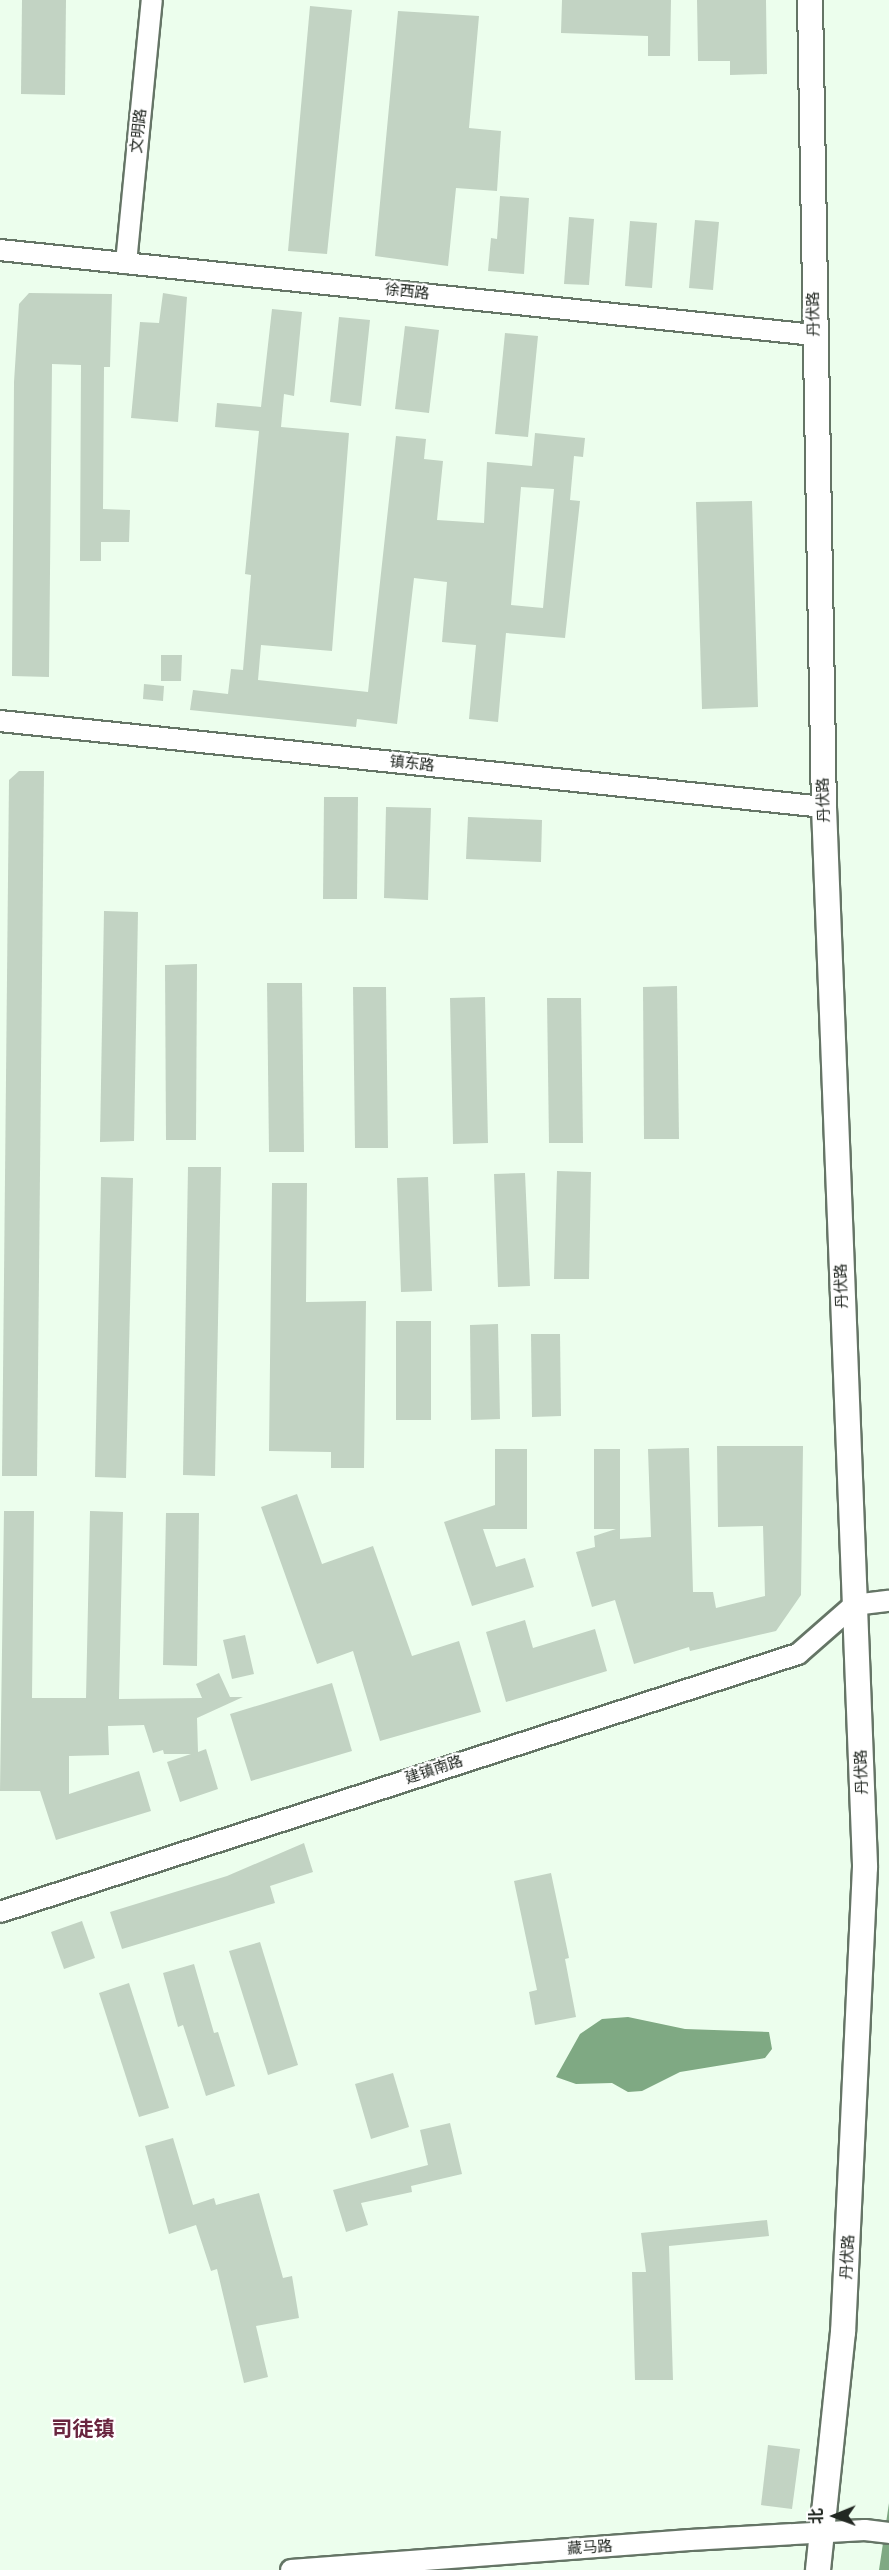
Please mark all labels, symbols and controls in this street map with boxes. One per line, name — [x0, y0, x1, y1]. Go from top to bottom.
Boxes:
street label: 文明路 — [128, 108, 150, 154]
street label: 徐西路 — [384, 281, 430, 303]
street label: 丹伏路 — [805, 291, 823, 337]
street label: 镇东路 — [389, 753, 435, 775]
street label: 丹伏路 — [814, 777, 834, 823]
street label: 丹伏路 — [832, 1263, 852, 1309]
street label: 丹伏路 — [852, 1749, 872, 1795]
street label: 建镇南路 — [403, 1752, 465, 1788]
street label: 丹伏路 — [838, 2234, 858, 2280]
district label: 司徒镇 — [52, 2416, 114, 2442]
north arrow — [805, 2486, 865, 2546]
text: 北 — [807, 2508, 826, 2525]
street label: 藏马路 — [567, 2537, 613, 2559]

